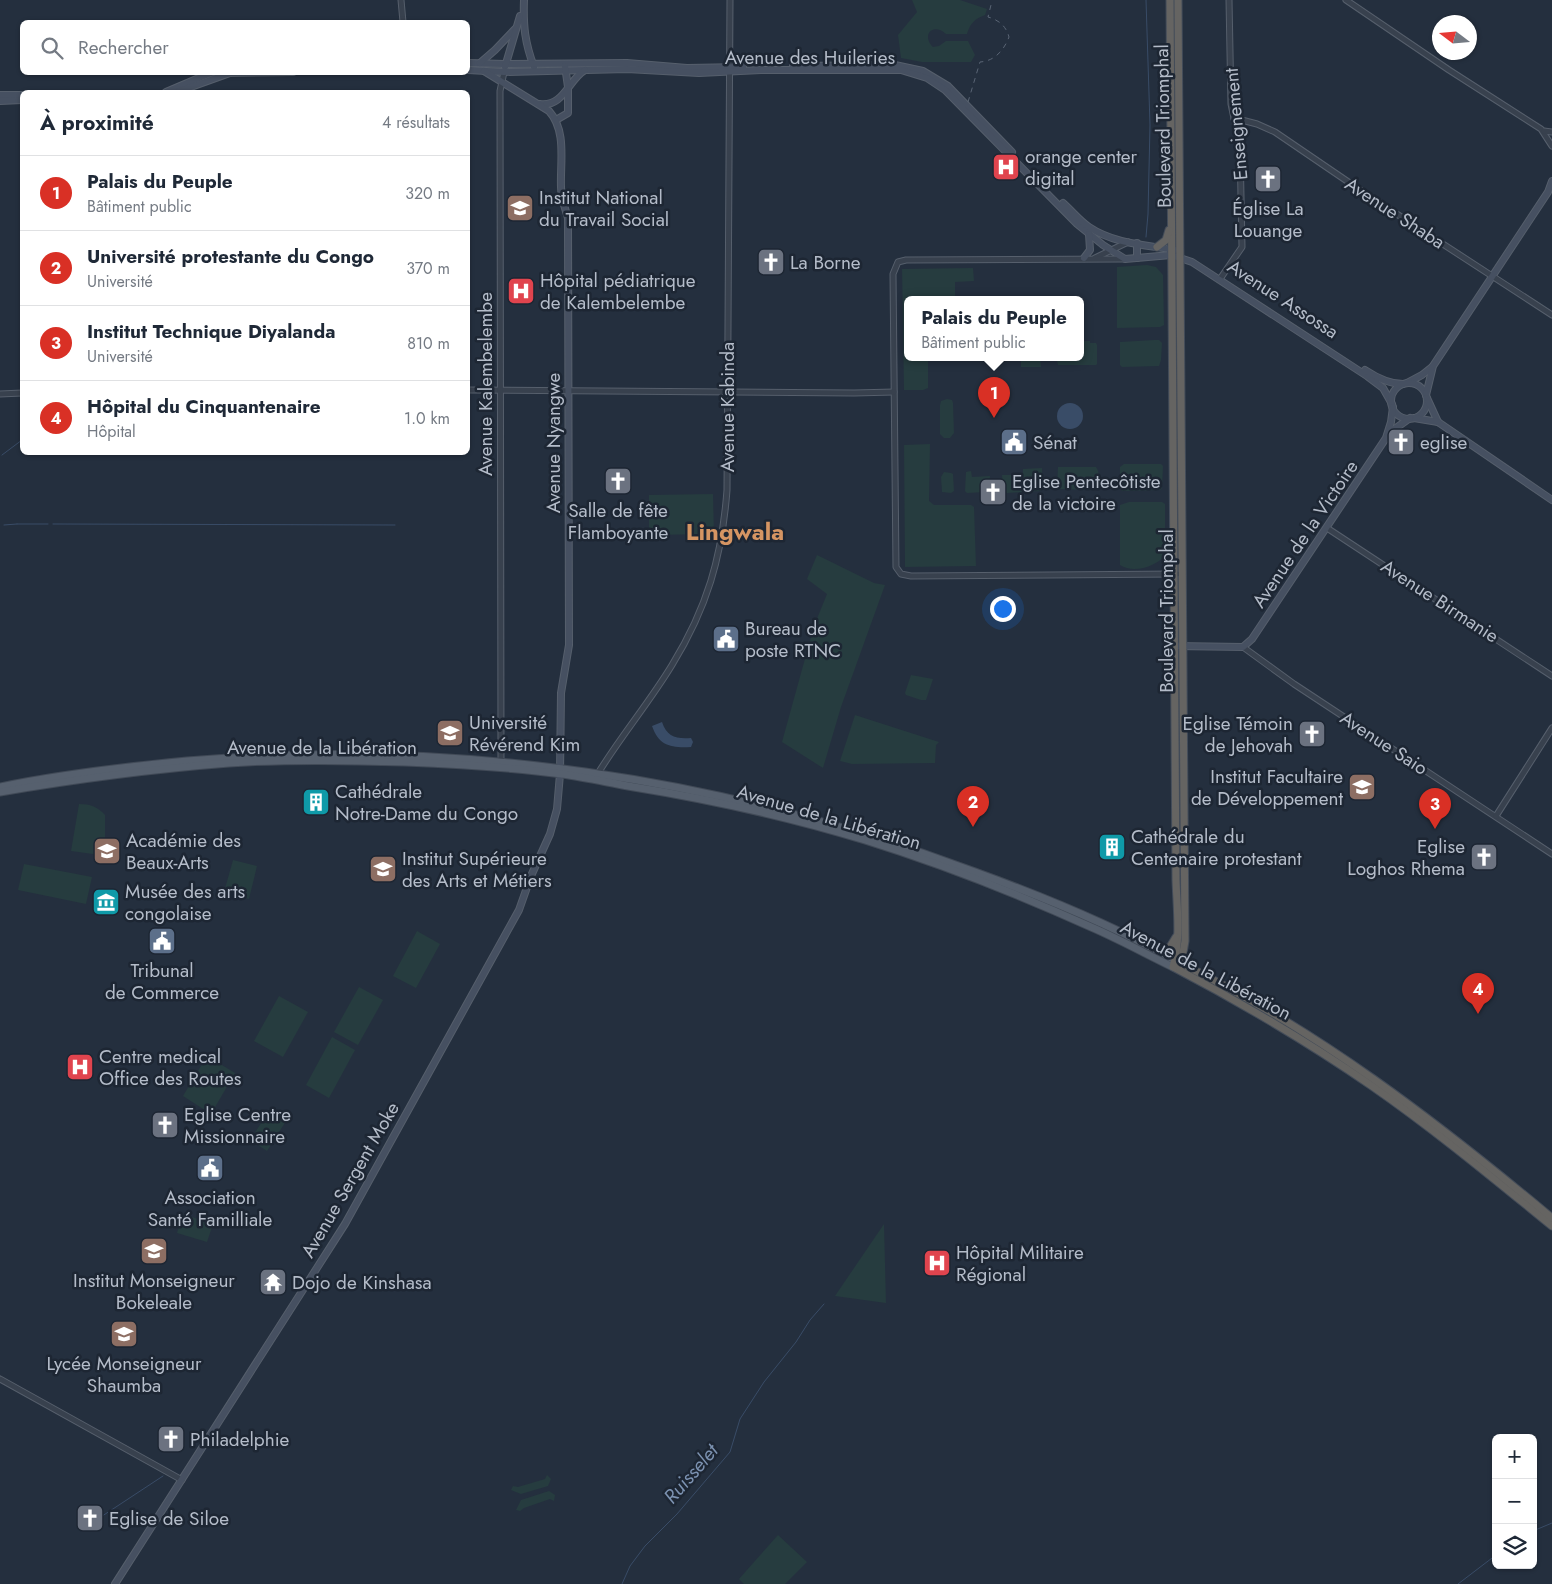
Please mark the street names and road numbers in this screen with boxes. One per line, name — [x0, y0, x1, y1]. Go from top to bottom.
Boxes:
street label: Avenue des Huileries — [725, 44, 896, 71]
street label: Boulevard Triomphal — [1148, 44, 1178, 208]
street label: Enseignement — [1218, 66, 1254, 181]
street label: Avenue Shaba — [1340, 171, 1450, 255]
street label: Avenue Assossa — [1222, 253, 1344, 345]
street label: Avenue Kalembelembe — [472, 292, 499, 476]
street label: Avenue Kabinda — [714, 342, 741, 472]
street label: Avenue Nyangwe — [540, 373, 567, 513]
street label: Avenue de la Victoire — [1245, 455, 1365, 613]
street label: Boulevard Triomphal — [1153, 529, 1180, 693]
street label: Avenue Birmanie — [1376, 553, 1504, 649]
street label: Avenue Saio — [1335, 705, 1433, 781]
street label: Avenue de la Libération — [227, 734, 417, 761]
street label: Avenue de la Libération — [734, 778, 924, 856]
street label: Avenue de la Libération — [1116, 913, 1296, 1027]
street label: Avenue Sergent Moke — [294, 1097, 406, 1263]

